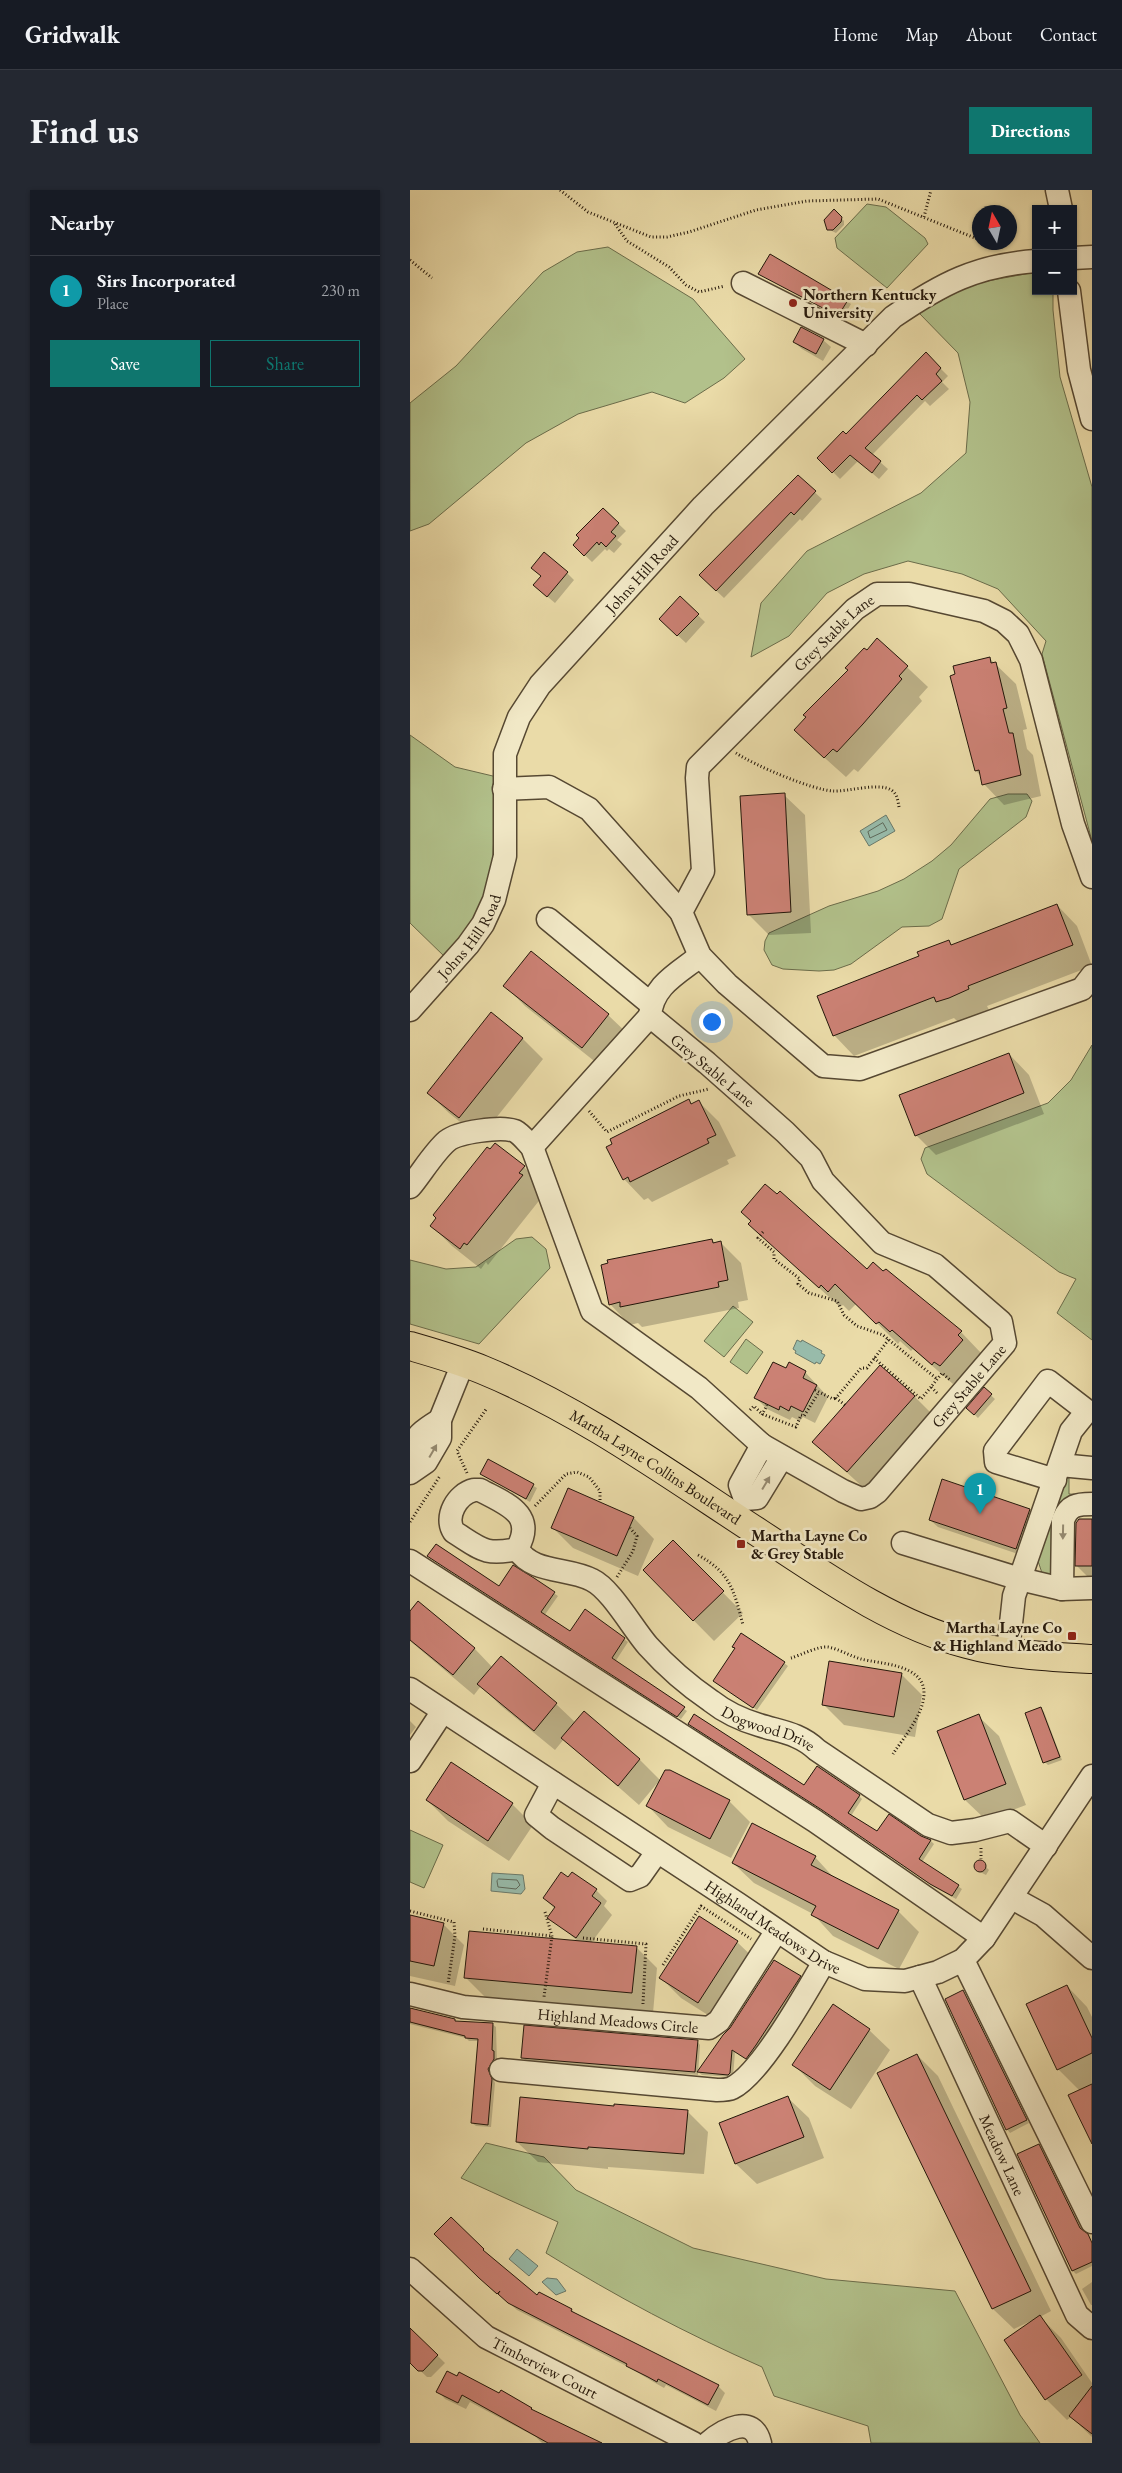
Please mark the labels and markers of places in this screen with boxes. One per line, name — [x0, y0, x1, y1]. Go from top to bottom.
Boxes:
place label: Northern Kentucky University — [803, 284, 937, 323]
marker: Northern Kentucky University — [787, 297, 799, 309]
pin: 1 — [964, 1473, 996, 1514]
place label: Martha Layne Co & Grey Stable — [751, 1525, 867, 1564]
marker: Martha Layne Co & Grey Stable — [735, 1538, 747, 1550]
place label: Martha Layne Co & Highland Meado — [933, 1617, 1062, 1656]
marker: Martha Layne Co & Highland Meado — [1066, 1630, 1078, 1642]

